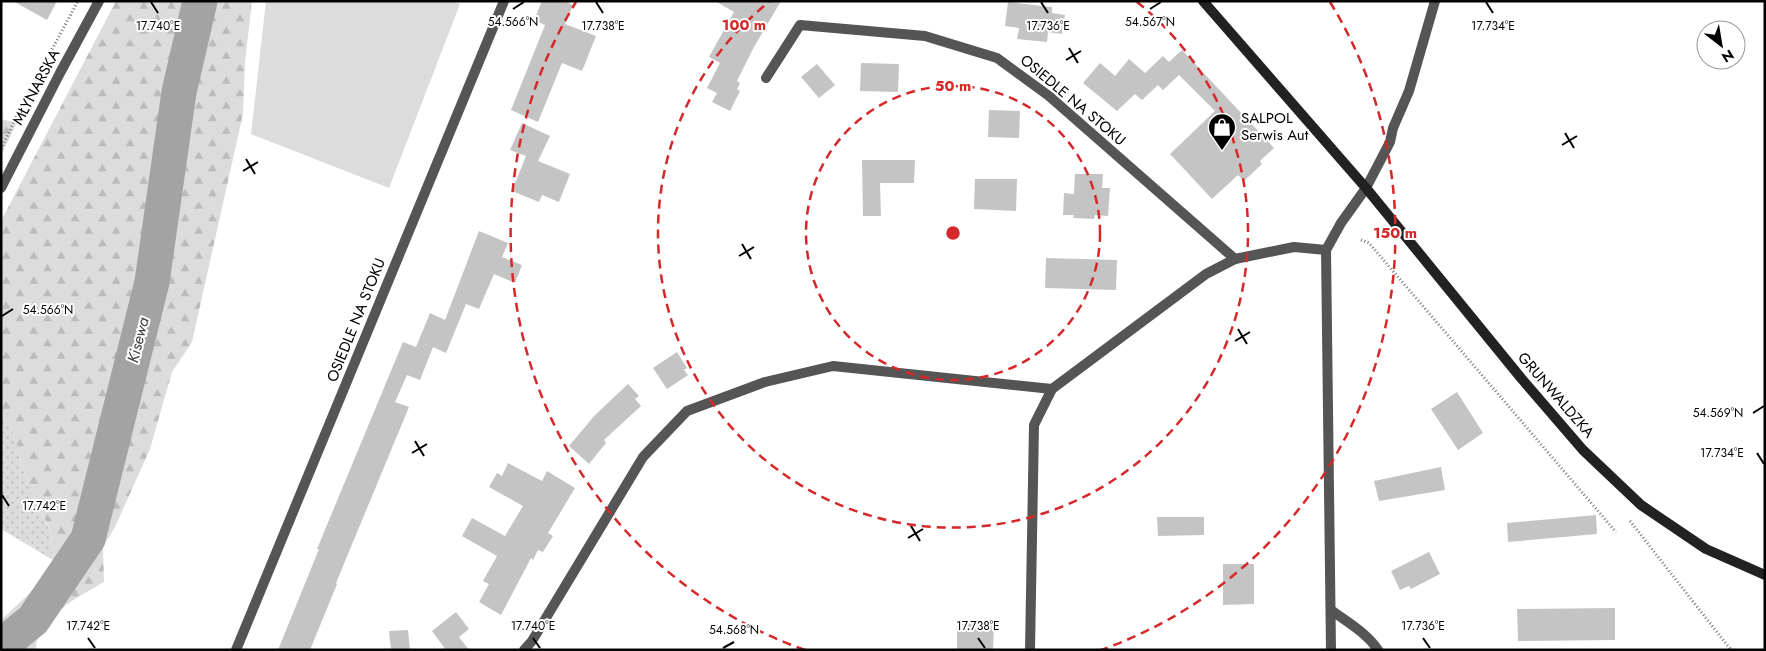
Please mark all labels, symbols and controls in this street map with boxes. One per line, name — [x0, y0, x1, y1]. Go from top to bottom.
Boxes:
text: 54.566°N — [488, 13, 538, 31]
text: 54.567°N — [1125, 13, 1175, 31]
text: 100 m — [722, 14, 766, 36]
text: 17.740°E — [136, 17, 180, 35]
text: 17.738°E — [581, 17, 625, 35]
text: 17.736°E — [1026, 17, 1070, 35]
text: 17.734°E — [1471, 17, 1515, 35]
north arrow — [1696, 20, 1746, 70]
street label: MŁYNARSKA — [7, 45, 65, 129]
text: N — [1718, 45, 1738, 68]
street label: OSIEDLE NA STOKU — [1015, 49, 1131, 151]
text: 50 m — [935, 75, 971, 97]
place label: SALPOL Serwis Aut — [1241, 107, 1309, 146]
shop icon: SALPOL Serwis Aut — [1207, 112, 1237, 151]
text: 150 m — [1373, 222, 1417, 244]
centre of rings — [944, 224, 962, 242]
street label: OSIEDLE NA STOKU — [321, 255, 391, 385]
text: 54.566°N — [23, 301, 73, 319]
water label: Kisewa — [121, 315, 155, 365]
street label: GRUNWALDZKA — [1512, 347, 1600, 443]
text: 54.569°N — [1693, 404, 1743, 422]
text: 17.734°E — [1700, 444, 1744, 462]
text: 17.742°E — [22, 497, 66, 515]
text: 17.742°E — [66, 617, 110, 635]
text: 17.740°E — [511, 617, 555, 635]
text: 17.738°E — [956, 617, 1000, 635]
text: 17.736°E — [1401, 617, 1445, 635]
text: 54.568°N — [709, 621, 759, 639]

